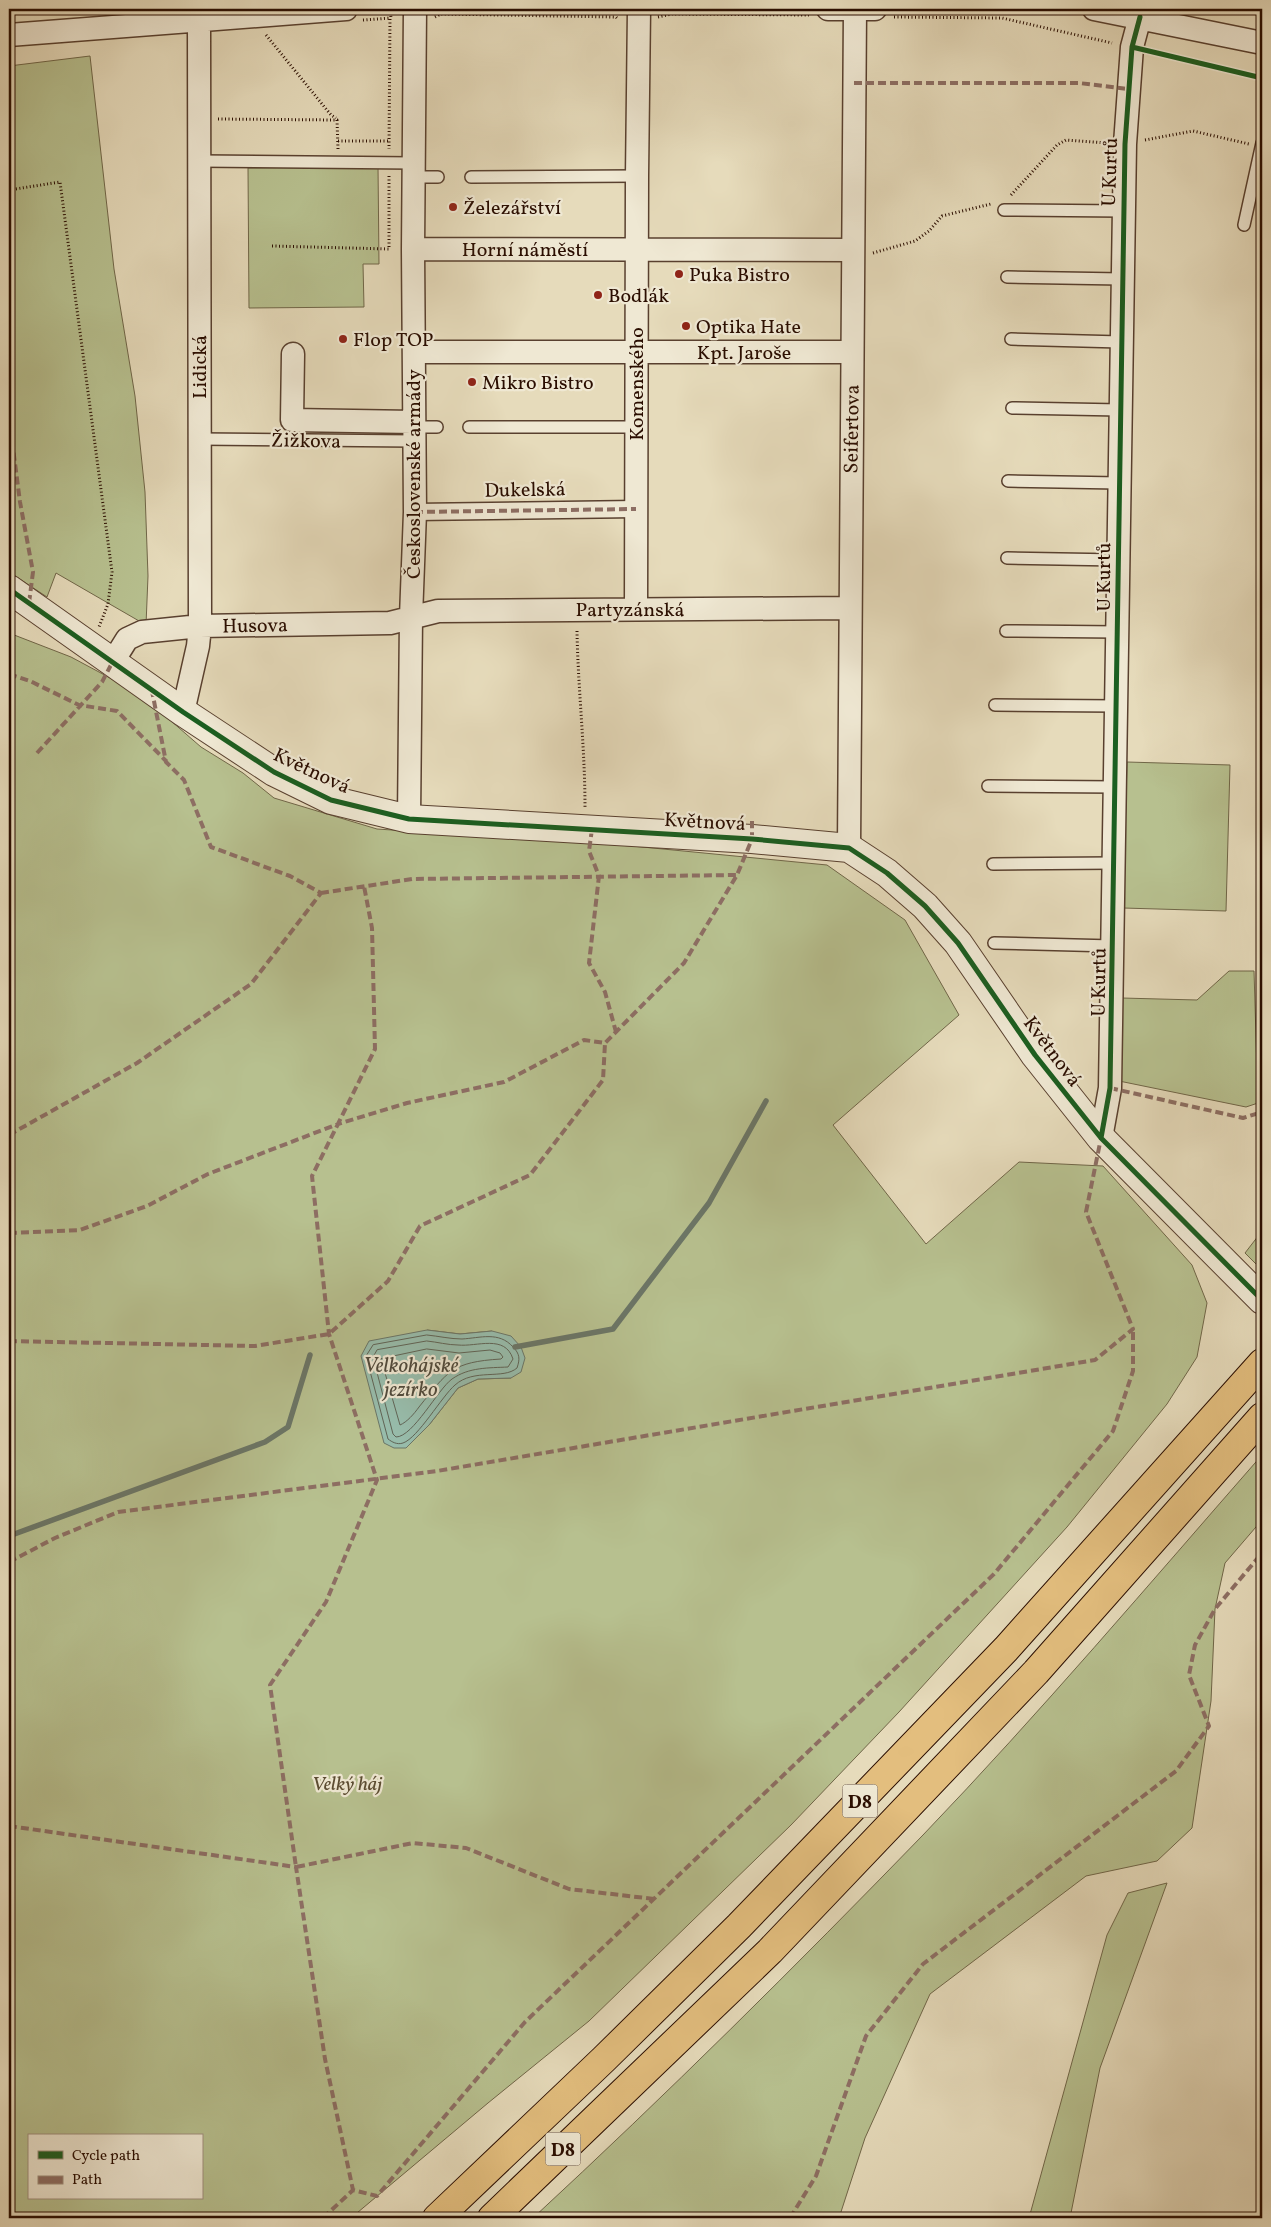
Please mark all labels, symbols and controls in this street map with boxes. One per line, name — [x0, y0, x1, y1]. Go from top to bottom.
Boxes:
street label: U Kurtů — [1096, 137, 1126, 207]
place label: Železářství — [463, 195, 561, 223]
marker: Železářství — [447, 201, 459, 213]
street label: Horní náměstí — [462, 237, 588, 265]
place label: Puka Bistro — [689, 262, 790, 290]
marker: Puka Bistro — [673, 268, 685, 280]
place label: Bodlák — [608, 283, 669, 311]
marker: Bodlák — [592, 289, 604, 301]
place label: Optika Hate — [696, 314, 801, 342]
marker: Optika Hate — [680, 320, 692, 332]
place label: Flop TOP — [353, 327, 433, 355]
street label: Komenského — [624, 327, 652, 441]
marker: Flop TOP — [337, 333, 349, 345]
street label: Lidická — [187, 335, 215, 399]
street label: Kpt. Jaroše — [697, 340, 791, 368]
street label: Československé armády — [401, 369, 429, 579]
place label: Mikro Bistro — [482, 370, 594, 398]
marker: Mikro Bistro — [466, 376, 478, 388]
street label: Seifertova — [838, 384, 868, 474]
street label: Žižkova — [271, 427, 341, 457]
street label: Dukelská — [484, 476, 566, 506]
street label: U Kurtů — [1091, 542, 1119, 612]
street label: Partyzánská — [575, 597, 685, 625]
street label: Husova — [222, 612, 288, 642]
street label: Květnová — [268, 742, 354, 802]
street label: Květnová — [663, 807, 747, 839]
street label: U Kurtů — [1085, 947, 1115, 1017]
street label: Květnová — [1016, 1011, 1087, 1093]
water label: Velkohájské jezírko — [364, 1352, 460, 1405]
park label: Velký háj — [312, 1771, 383, 1799]
road number: D8 — [842, 1784, 878, 1818]
road number: D8 — [546, 2132, 580, 2166]
legend — [28, 2134, 202, 2200]
text: Cycle path — [72, 2146, 140, 2167]
text: Path — [72, 2170, 102, 2191]

